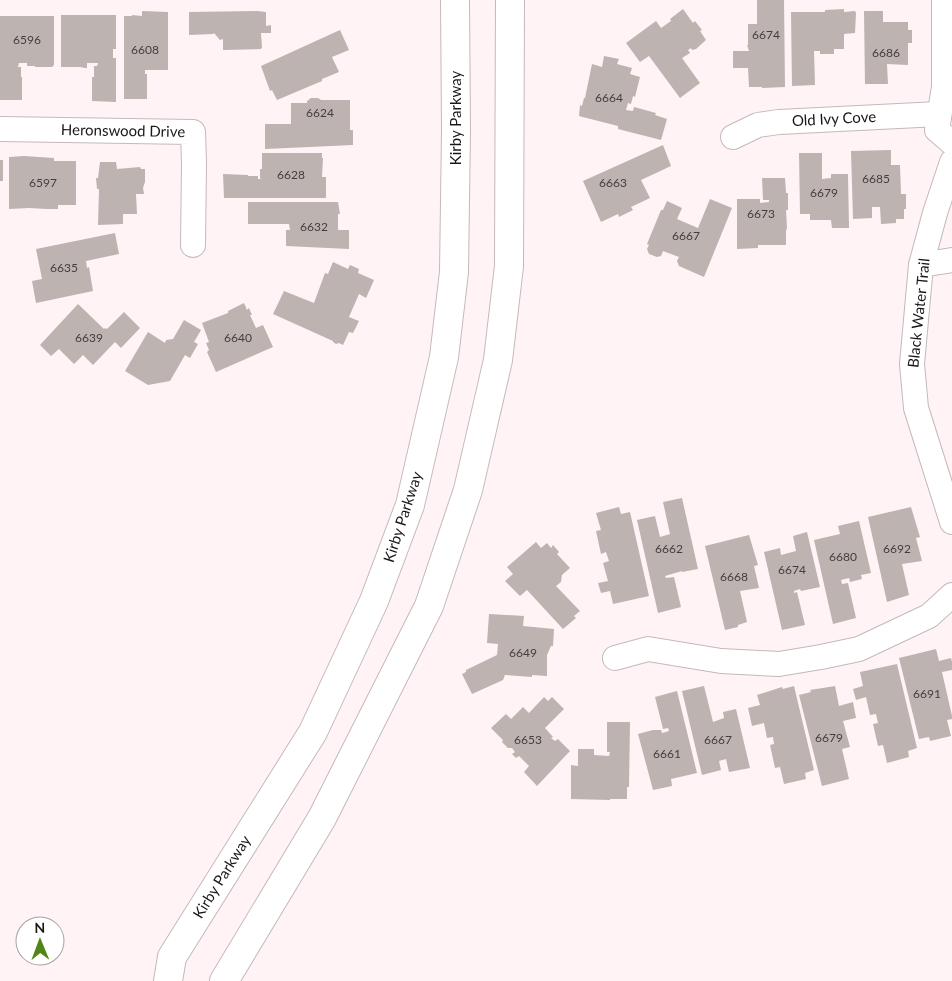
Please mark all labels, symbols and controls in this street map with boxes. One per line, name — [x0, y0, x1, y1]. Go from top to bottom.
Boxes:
house number: 6674 — [752, 27, 780, 42]
house number: 6596 — [13, 32, 41, 47]
house number: 6608 — [131, 42, 159, 57]
house number: 6686 — [872, 45, 900, 60]
street label: Kirby Parkway — [446, 71, 464, 165]
house number: 6664 — [595, 90, 623, 105]
house number: 6624 — [306, 105, 334, 120]
street label: Old Ivy Cove — [791, 107, 877, 129]
street label: Heronswood Drive — [61, 120, 185, 140]
house number: 6628 — [277, 167, 305, 182]
house number: 6685 — [862, 171, 890, 186]
house number: 6597 — [29, 175, 57, 190]
house number: 6663 — [599, 175, 627, 190]
house number: 6679 — [810, 185, 838, 200]
house number: 6673 — [747, 206, 775, 221]
house number: 6632 — [300, 219, 328, 234]
house number: 6667 — [672, 228, 700, 243]
street label: Black Water Trail — [903, 257, 933, 369]
house number: 6635 — [50, 260, 78, 275]
house number: 6639 — [75, 330, 103, 345]
house number: 6640 — [224, 330, 252, 345]
street label: Kirby Parkway — [379, 469, 425, 564]
house number: 6662 — [655, 541, 683, 556]
house number: 6692 — [883, 541, 911, 556]
house number: 6680 — [829, 549, 857, 564]
house number: 6674 — [778, 562, 806, 577]
house number: 6668 — [720, 569, 748, 584]
house number: 6649 — [509, 645, 537, 660]
house number: 6691 — [913, 686, 941, 701]
house number: 6679 — [815, 730, 843, 745]
house number: 6653 — [514, 732, 542, 747]
house number: 6667 — [704, 732, 732, 747]
house number: 6661 — [653, 746, 681, 761]
street label: Kirby Parkway — [189, 831, 254, 921]
north arrow — [15, 916, 65, 966]
text: N — [34, 919, 45, 936]

